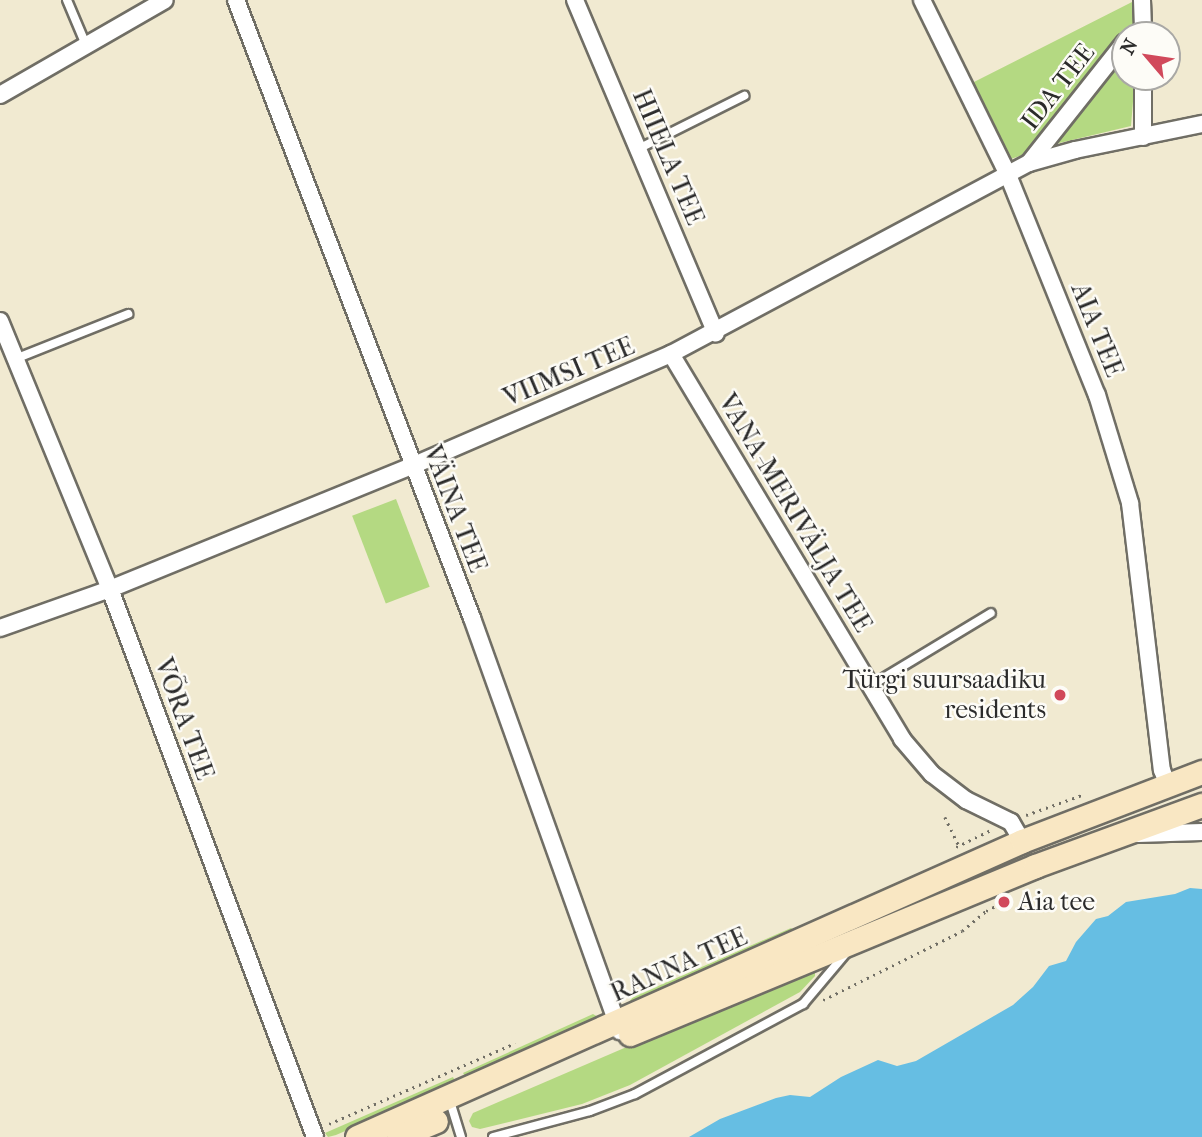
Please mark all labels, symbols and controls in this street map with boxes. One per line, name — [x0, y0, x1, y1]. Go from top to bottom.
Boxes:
north arrow — [1111, 21, 1181, 91]
text: N — [1116, 35, 1142, 58]
street label: IDA TEE — [1015, 38, 1101, 136]
street label: HIIELA TEE — [625, 84, 711, 230]
street label: AIA TEE — [1064, 278, 1130, 382]
street label: VIIMSI TEE — [499, 330, 639, 414]
street label: VANA-MERIVÄLJA TEE — [711, 388, 879, 638]
street label: VÄINA TEE — [417, 441, 493, 577]
street label: VÕRA TEE — [148, 654, 220, 784]
place label: Türgi suursaadiku residents — [843, 664, 1046, 726]
marker: Türgi suursaadiku residents — [1052, 687, 1068, 703]
place label: Aia tee — [1018, 886, 1095, 918]
marker: Aia tee — [996, 894, 1012, 910]
street label: RANNA TEE — [606, 921, 752, 1009]

